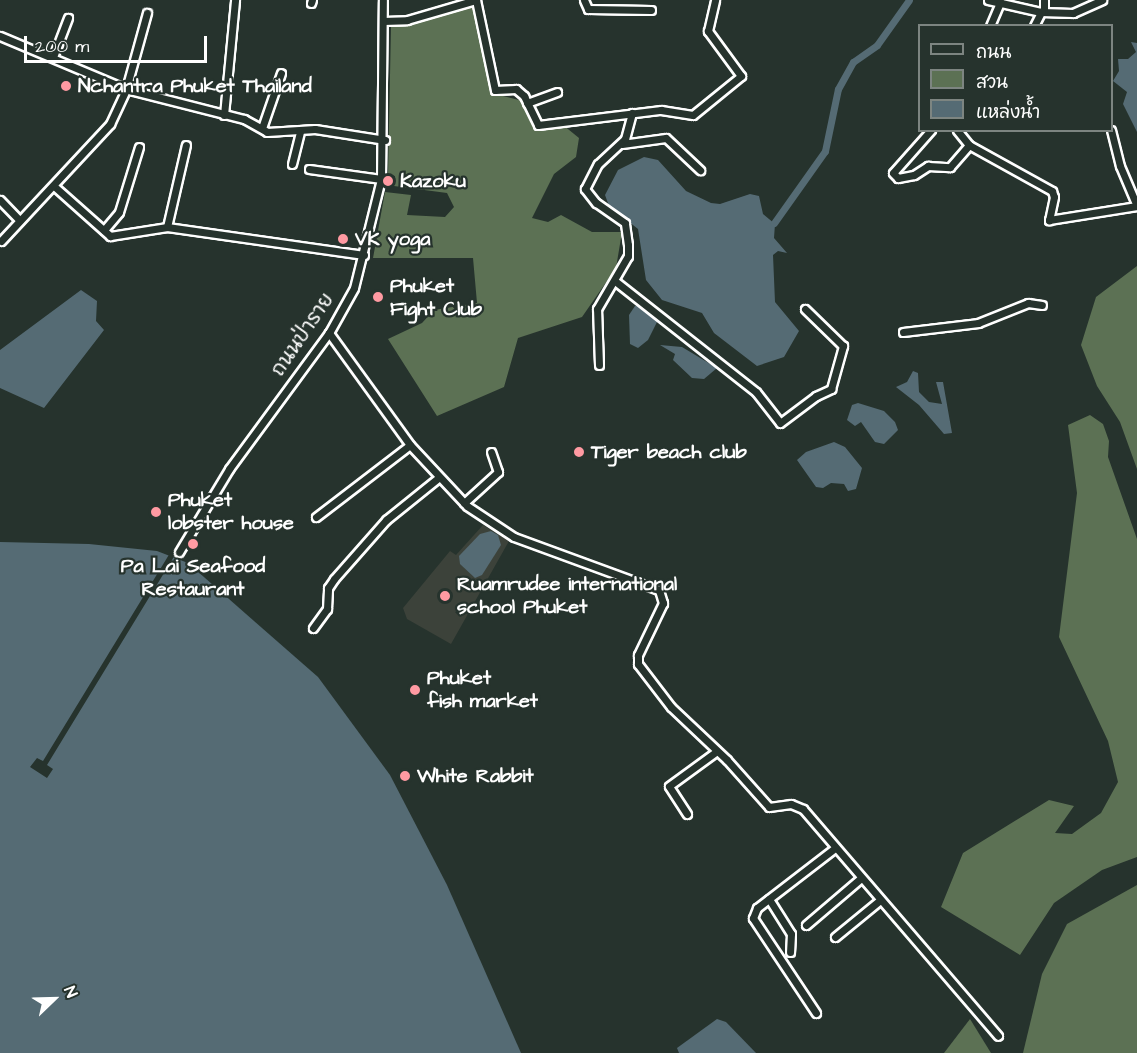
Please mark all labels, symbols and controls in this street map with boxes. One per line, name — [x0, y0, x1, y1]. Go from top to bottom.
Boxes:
scale bar — [27, 24, 210, 62]
legend — [918, 24, 1113, 132]
text: 200 m — [35, 34, 89, 59]
text: ถนน — [976, 40, 1011, 65]
text: สวน — [976, 70, 1008, 95]
place label: Nchantra Phuket Thailand — [78, 74, 312, 98]
marker: Nchantra Phuket Thailand — [59, 79, 73, 93]
text: แหล่งน้ำ — [976, 100, 1040, 125]
place label: Kazoku — [400, 169, 466, 193]
marker: Kazoku — [381, 174, 395, 188]
place label: VK yoga — [355, 227, 430, 251]
marker: VK yoga — [336, 232, 350, 246]
place label: Phuket Fight Club — [390, 274, 482, 321]
street label: ถนนป่าราย — [266, 289, 340, 381]
marker: Phuket Fight Club — [371, 290, 385, 304]
place label: Tiger beach club — [591, 440, 747, 464]
marker: Tiger beach club — [572, 445, 586, 459]
place label: Phuket lobster house — [168, 488, 294, 535]
marker: Phuket lobster house — [149, 505, 163, 519]
marker: Pa Lai Seafood Restaurant — [186, 537, 200, 551]
place label: Pa Lai Seafood Restaurant — [121, 554, 265, 601]
place label: Ruamrudee international school Phuket — [457, 572, 677, 619]
marker: Ruamrudee international school Phuket — [438, 589, 452, 603]
place label: Phuket fish market — [427, 666, 538, 713]
marker: Phuket fish market — [408, 683, 422, 697]
place label: White Rabbit — [417, 764, 534, 788]
marker: White Rabbit — [398, 769, 412, 783]
north arrow — [24, 969, 84, 1029]
text: N — [58, 983, 83, 1001]

